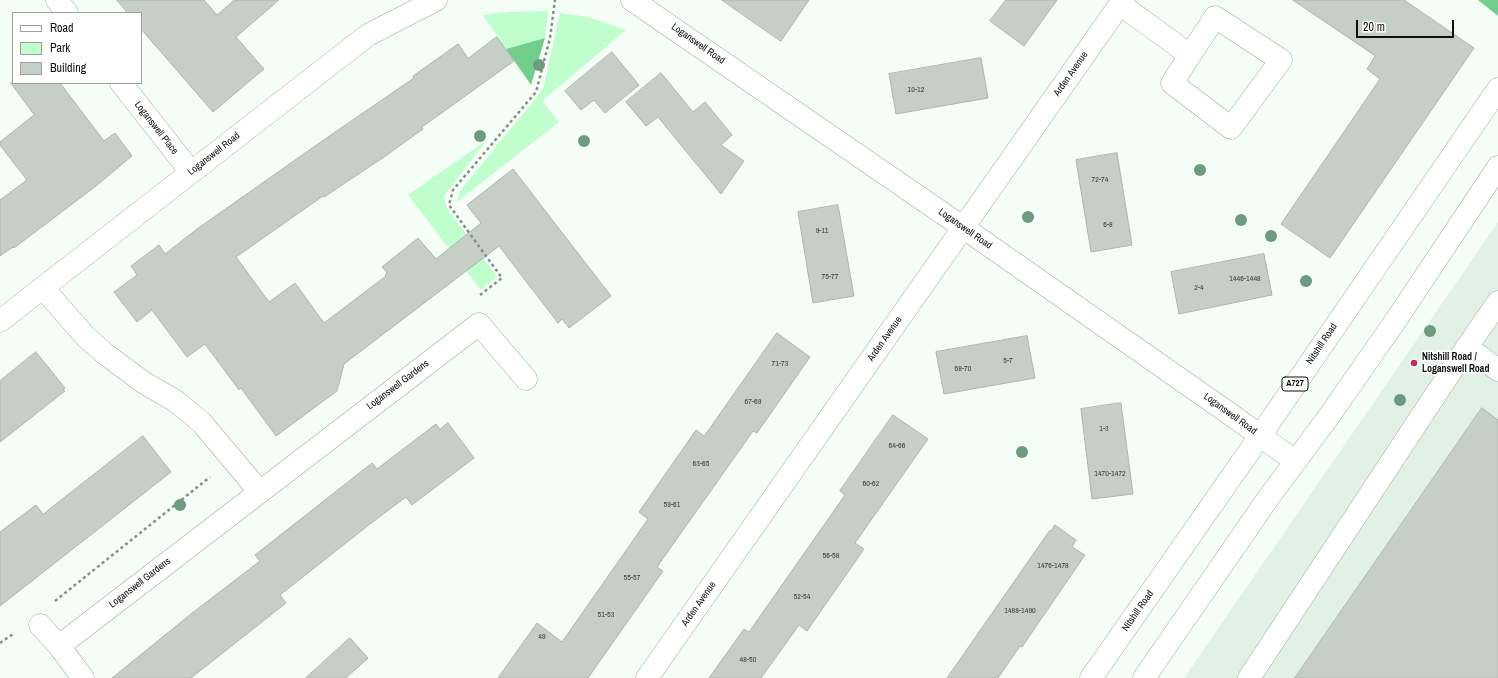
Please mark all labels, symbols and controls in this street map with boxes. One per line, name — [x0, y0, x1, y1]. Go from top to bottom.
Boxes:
legend — [12, 12, 142, 84]
scale bar — [1358, 12, 1456, 38]
text: 20 m — [1363, 19, 1385, 35]
text: Road — [50, 20, 74, 36]
street label: Loganswell Road — [669, 21, 727, 67]
text: Park — [50, 40, 70, 56]
street label: Arden Avenue — [1051, 49, 1091, 99]
text: Building — [50, 60, 86, 76]
house number: 10-12 — [908, 85, 924, 95]
street label: Loganswell Place — [132, 99, 180, 157]
street label: Loganswell Road — [186, 130, 242, 178]
house number: 72-74 — [1092, 175, 1108, 185]
street label: Loganswell Road — [936, 206, 994, 252]
house number: 6-8 — [1103, 220, 1113, 230]
house number: 9-11 — [816, 226, 828, 236]
house number: 75-77 — [822, 272, 838, 282]
house number: 1446-1448 — [1229, 274, 1261, 284]
house number: 2-4 — [1194, 283, 1204, 293]
street label: Arden Avenue — [865, 314, 905, 364]
street label: Nitshill Road — [1304, 321, 1340, 367]
place label: Nitshill Road / Loganswell Road — [1422, 351, 1489, 374]
house number: 5-7 — [1003, 356, 1013, 366]
street label: Loganswell Gardens — [365, 358, 431, 412]
marker: Nitshill Road / Loganswell Road — [1409, 358, 1419, 368]
house number: 71-73 — [772, 359, 788, 369]
house number: 68-70 — [955, 364, 971, 374]
road number: A727 — [1282, 377, 1308, 391]
street label: Loganswell Road — [1201, 391, 1259, 437]
house number: 67-69 — [745, 397, 761, 407]
house number: 1-3 — [1099, 424, 1109, 434]
house number: 64-66 — [889, 441, 905, 451]
house number: 63-65 — [693, 459, 709, 469]
house number: 1470-1472 — [1094, 469, 1126, 479]
house number: 60-62 — [863, 479, 879, 489]
house number: 59-61 — [664, 500, 680, 510]
house number: 56-58 — [823, 551, 839, 561]
street label: Loganswell Gardens — [107, 555, 173, 611]
house number: 1476-1478 — [1037, 561, 1069, 571]
house number: 55-57 — [624, 573, 640, 583]
street label: Arden Avenue — [679, 579, 719, 629]
street label: Nitshill Road — [1120, 588, 1156, 634]
house number: 52-54 — [794, 592, 810, 602]
house number: 1488-1490 — [1004, 606, 1036, 616]
house number: 51-53 — [598, 610, 614, 620]
house number: 49 — [538, 632, 546, 642]
house number: 48-50 — [740, 655, 756, 665]

